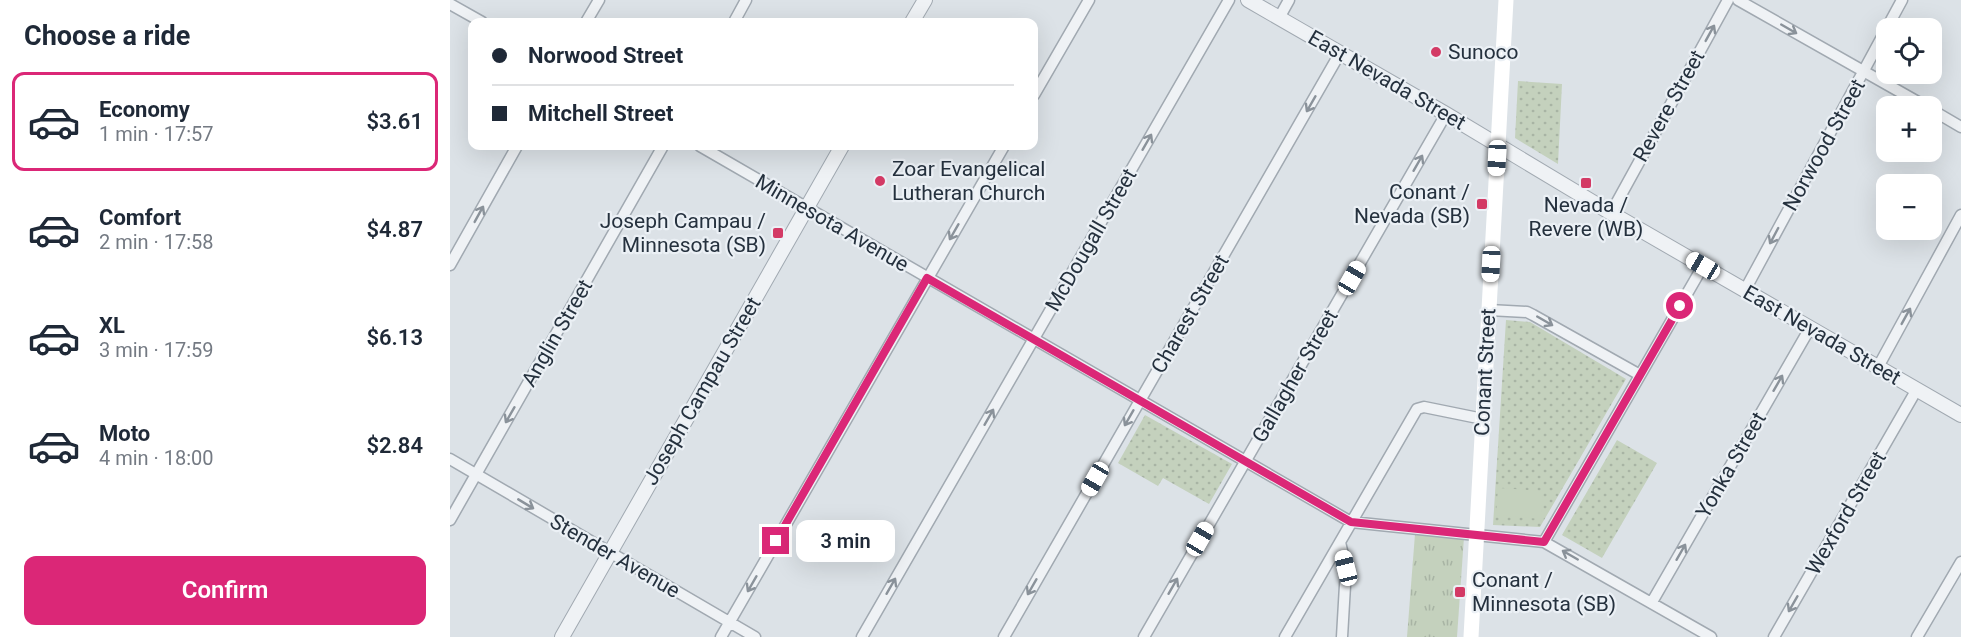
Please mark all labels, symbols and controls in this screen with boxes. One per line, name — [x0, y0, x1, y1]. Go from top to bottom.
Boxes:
map controls — [1876, 18, 1942, 240]
button: locate — [1876, 18, 1942, 84]
text: Choose a ride — [24, 20, 190, 52]
one-way arrow — [1780, 23, 1797, 35]
street label: East Nevada Street — [1304, 25, 1470, 135]
one-way arrow — [1704, 25, 1716, 42]
place label: Sunoco — [1448, 40, 1519, 64]
text: Norwood Street — [528, 43, 683, 68]
marker: Sunoco — [1429, 45, 1443, 59]
street label: Revere Street — [1628, 46, 1710, 166]
street label: Norwood Street — [1778, 75, 1870, 215]
icon: car — [27, 95, 81, 149]
one-way arrow — [1304, 95, 1316, 112]
button: + — [1876, 96, 1942, 162]
text: Economy — [99, 97, 190, 122]
text: Mitchell Street — [528, 101, 673, 126]
text: $3.61 — [366, 109, 423, 134]
text: 1 min · 17:57 — [99, 122, 214, 146]
one-way arrow — [1142, 134, 1153, 152]
car — [1487, 140, 1507, 176]
one-way arrow — [1412, 155, 1424, 172]
place label: Zoar Evangelical Lutheran Church — [892, 157, 1045, 205]
street label: McDougall Street — [1040, 164, 1142, 316]
street label: Minnesota Avenue — [751, 169, 913, 277]
marker: Zoar Evangelical Lutheran Church — [873, 174, 887, 188]
button: − — [1876, 174, 1942, 240]
marker: Nevada / Revere (WB) — [1579, 176, 1593, 190]
place label: Conant / Nevada (SB) — [1354, 180, 1470, 228]
place label: Nevada / Revere (WB) — [1529, 193, 1643, 241]
marker: Conant / Nevada (SB) — [1475, 197, 1489, 211]
icon: car — [27, 203, 81, 257]
text: Comfort — [99, 205, 181, 230]
one-way arrow — [473, 206, 485, 223]
place label: Joseph Campau / Minnesota (SB) — [600, 209, 766, 257]
text: $4.87 — [366, 217, 423, 242]
one-way arrow — [948, 223, 959, 241]
marker: Joseph Campau / Minnesota (SB) — [771, 226, 785, 240]
one-way arrow — [1768, 227, 1780, 244]
text: 2 min · 17:58 — [99, 230, 214, 254]
car — [1481, 246, 1501, 282]
car — [1683, 249, 1723, 283]
street label: Charest Street — [1146, 250, 1234, 378]
car — [1335, 258, 1369, 298]
street label: Anglin Street — [517, 275, 597, 391]
street label: East Nevada Street — [1739, 280, 1905, 390]
route start — [1666, 292, 1693, 319]
street label: Joseph Campau Street — [638, 293, 766, 489]
street label: Gallagher Street — [1247, 305, 1343, 447]
street label: Conant Street — [1470, 307, 1500, 436]
one-way arrow — [1900, 308, 1912, 325]
icon: car — [27, 311, 81, 365]
text: XL — [99, 313, 125, 338]
one-way arrow — [1536, 315, 1553, 327]
text: $6.13 — [366, 325, 423, 350]
text: 3 min · 17:59 — [99, 338, 214, 362]
one-way arrow — [1773, 375, 1785, 392]
one-way arrow — [503, 406, 515, 423]
street label: Yonka Street — [1691, 408, 1771, 522]
one-way arrow — [983, 409, 995, 426]
one-way arrow — [1123, 409, 1135, 426]
icon: car — [27, 419, 81, 473]
text: Moto — [99, 421, 150, 446]
text: $2.84 — [366, 433, 423, 458]
text: 4 min · 18:00 — [99, 446, 214, 470]
street label: Wexford Street — [1801, 447, 1891, 579]
car — [1078, 459, 1112, 499]
one-way arrow — [518, 498, 535, 510]
street label: Stender Avenue — [546, 509, 684, 603]
car — [1183, 519, 1217, 559]
callout: 3 min — [797, 520, 896, 562]
route end — [762, 527, 789, 554]
text: 3 min — [820, 529, 871, 553]
one-way arrow — [1675, 544, 1687, 561]
car — [1333, 548, 1359, 588]
one-way arrow — [1562, 549, 1579, 561]
button: Confirm — [24, 556, 426, 625]
place label: Conant / Minnesota (SB) — [1472, 568, 1616, 616]
one-way arrow — [746, 575, 758, 592]
one-way arrow — [886, 578, 898, 595]
one-way arrow — [1026, 578, 1038, 595]
one-way arrow — [1168, 578, 1180, 595]
marker: Conant / Minnesota (SB) — [1453, 585, 1467, 599]
one-way arrow — [1787, 595, 1799, 612]

